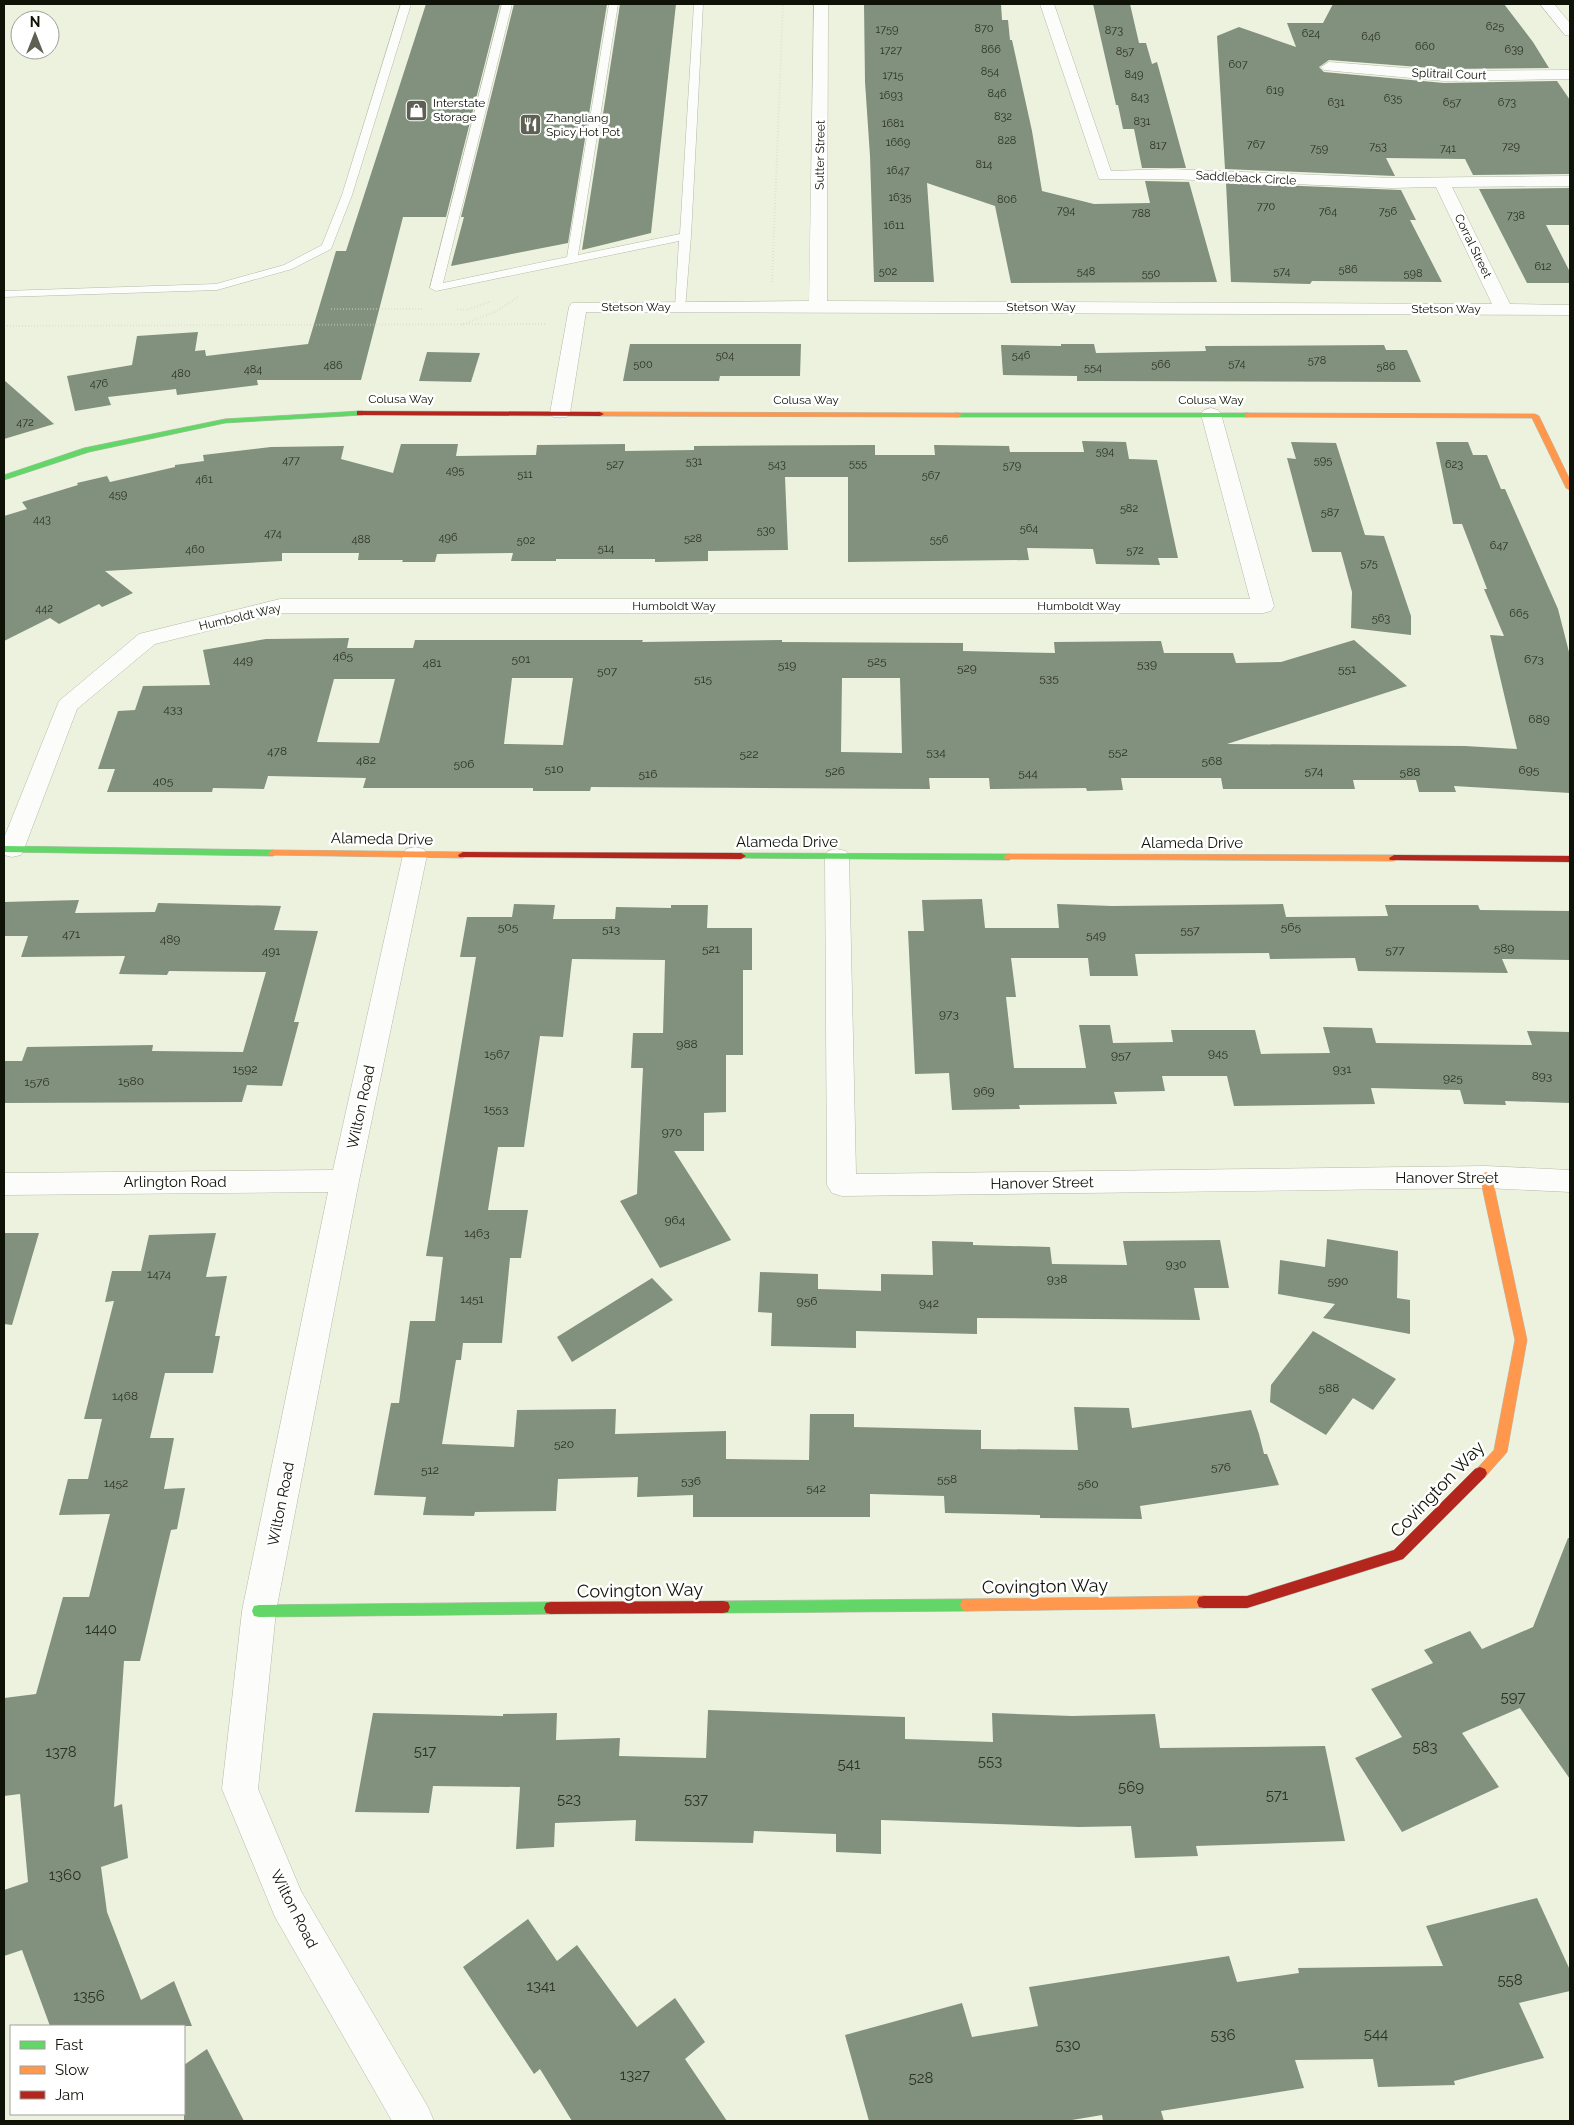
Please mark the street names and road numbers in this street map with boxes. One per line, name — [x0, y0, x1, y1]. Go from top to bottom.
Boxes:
street label: Splitrail Court — [1411, 66, 1487, 82]
street label: Sutter Street — [812, 120, 828, 190]
street label: Saddleback Circle — [1195, 168, 1297, 188]
street label: Corral Street — [1451, 212, 1495, 280]
street label: Stetson Way — [601, 300, 671, 314]
street label: Stetson Way — [1006, 300, 1076, 314]
street label: Stetson Way — [1411, 302, 1481, 316]
street label: Colusa Way — [368, 392, 434, 406]
street label: Colusa Way — [773, 393, 839, 407]
street label: Colusa Way — [1178, 393, 1244, 407]
street label: Humboldt Way — [632, 599, 716, 613]
street label: Humboldt Way — [1037, 599, 1121, 613]
street label: Humboldt Way — [198, 601, 283, 633]
street label: Alameda Drive — [331, 829, 433, 849]
street label: Alameda Drive — [736, 833, 838, 851]
street label: Alameda Drive — [1141, 834, 1243, 852]
street label: Wilton Road — [343, 1063, 379, 1151]
street label: Hanover Street — [1395, 1169, 1499, 1187]
street label: Arlington Road — [123, 1173, 227, 1191]
street label: Hanover Street — [990, 1173, 1094, 1193]
street label: Covington Way — [1386, 1436, 1489, 1542]
street label: Wilton Road — [264, 1460, 298, 1548]
street label: Covington Way — [982, 1574, 1108, 1598]
street label: Covington Way — [577, 1578, 703, 1602]
street label: Wilton Road — [267, 1867, 321, 1951]

